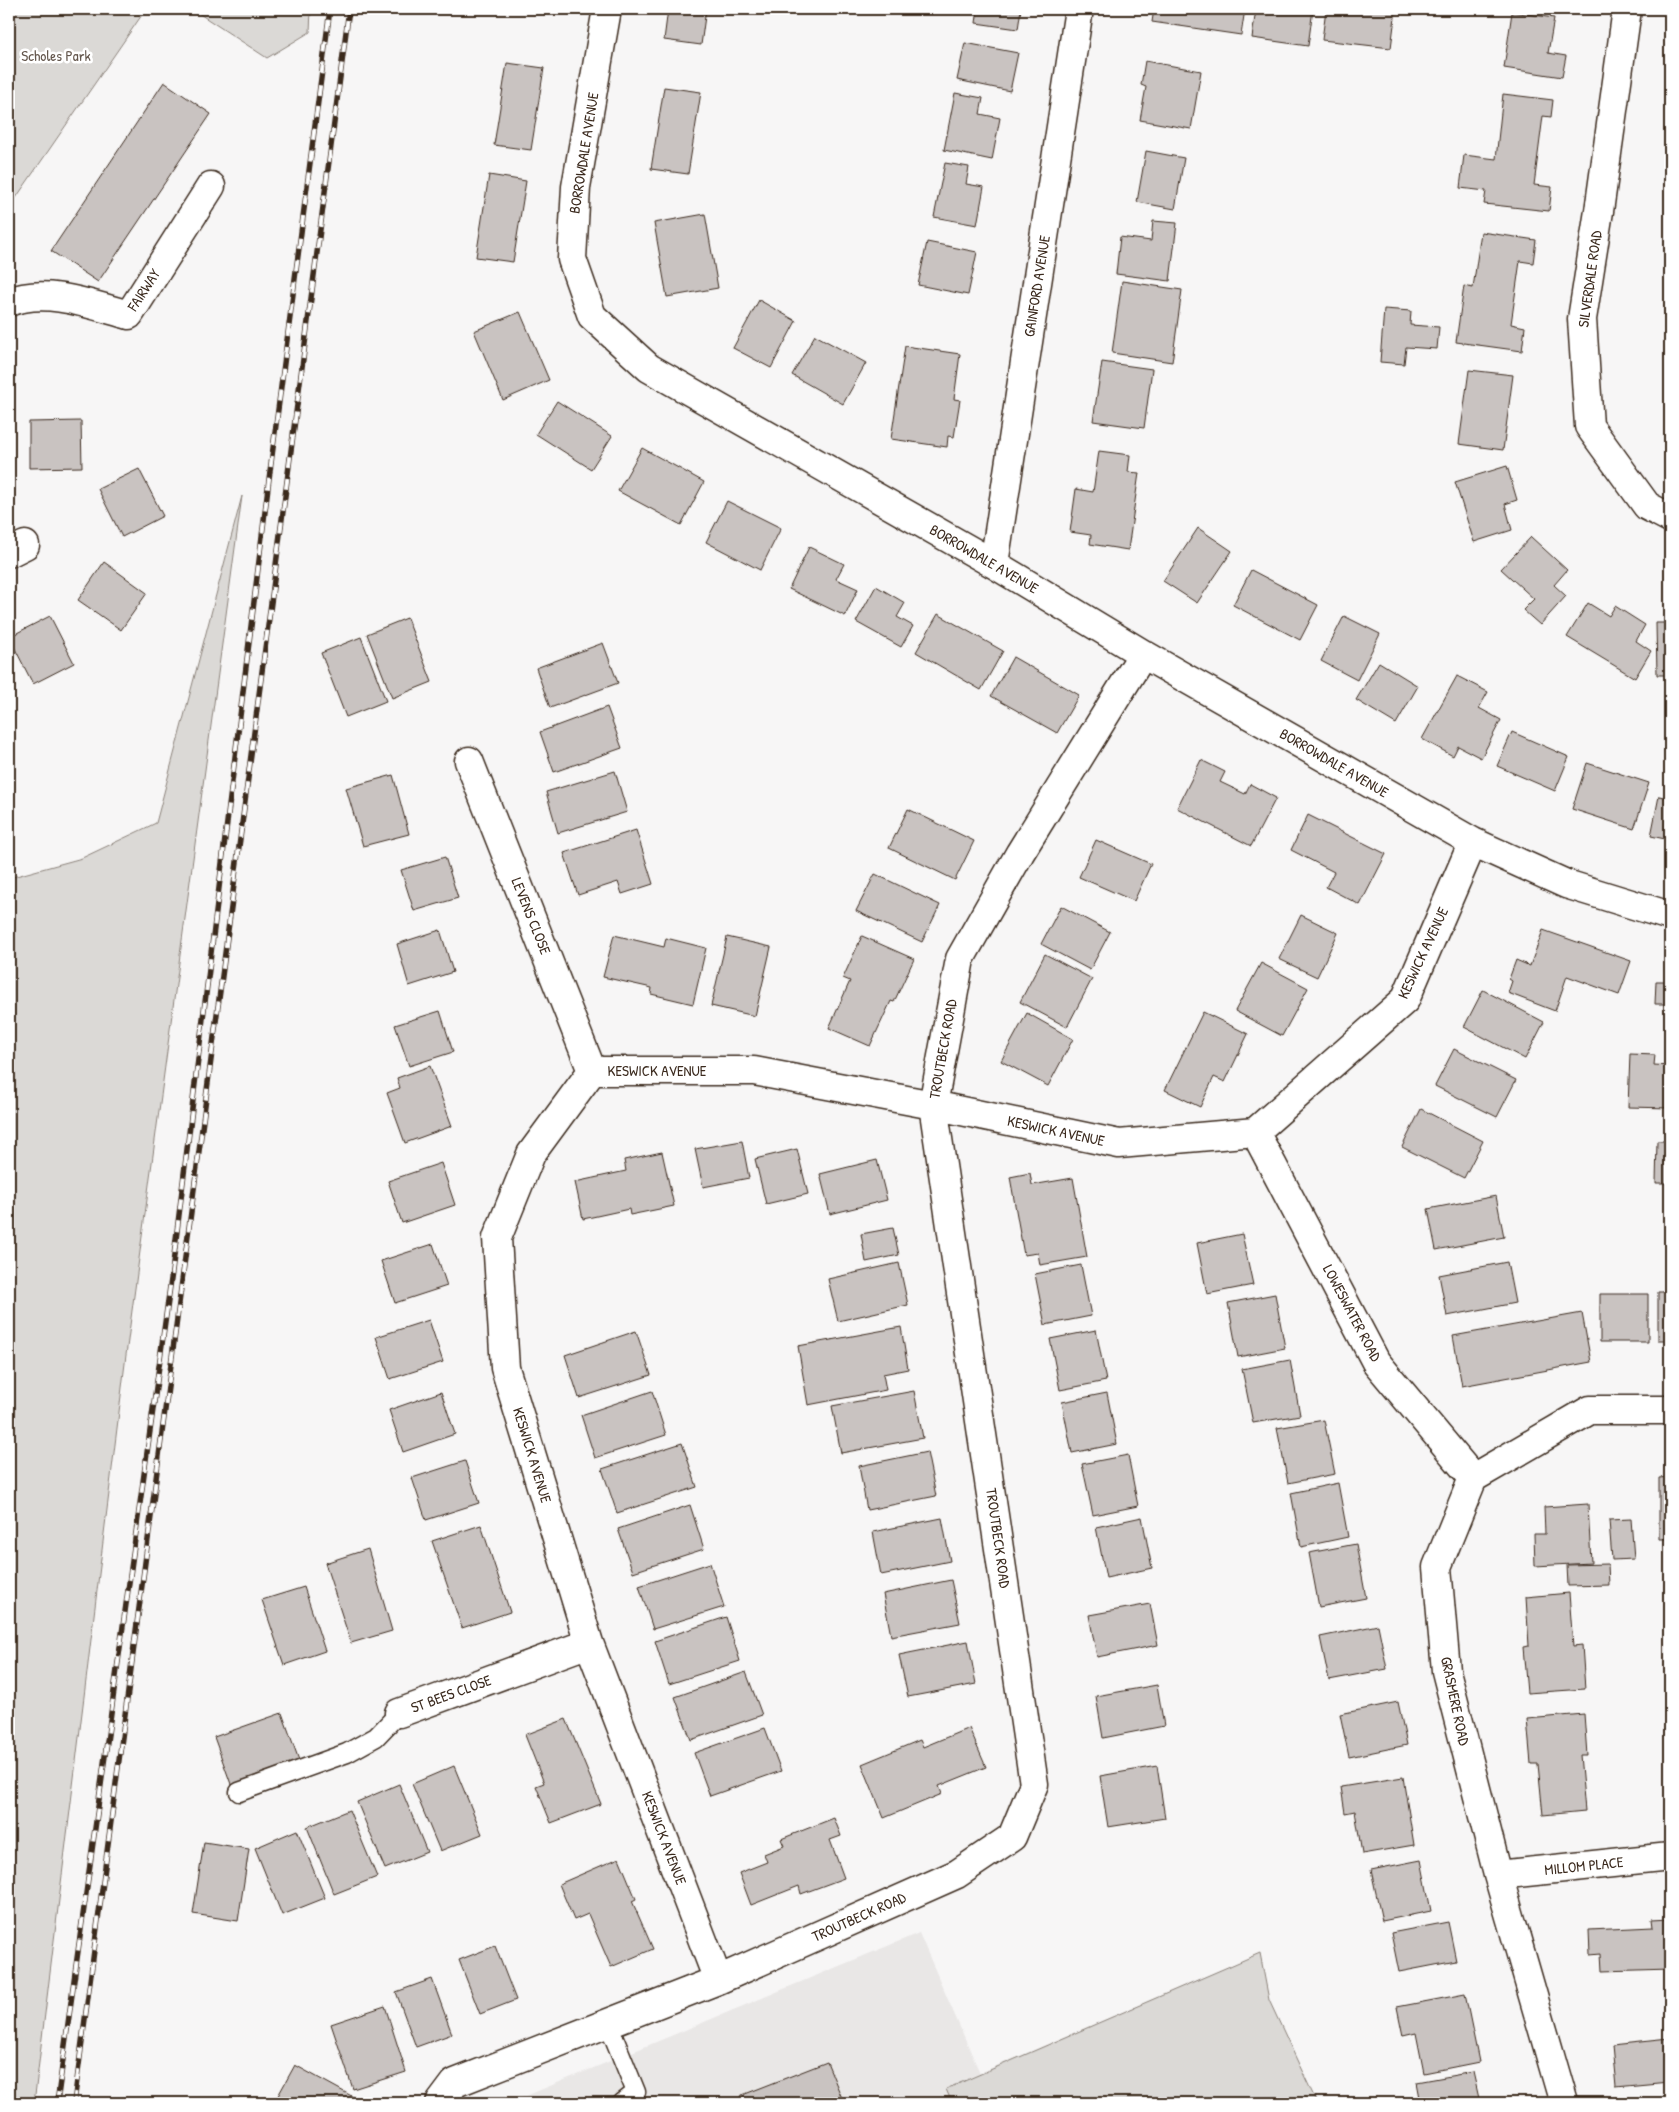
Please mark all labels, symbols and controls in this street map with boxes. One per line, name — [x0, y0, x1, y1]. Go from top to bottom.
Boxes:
park label: Scholes Park — [21, 45, 91, 66]
street label: BORROWDALE AVENUE — [564, 90, 604, 215]
street label: SILVERDALE ROAD — [1572, 228, 1607, 329]
street label: GAINFORD AVENUE — [1018, 233, 1055, 338]
street label: FAIRWAY — [122, 264, 165, 316]
street label: BORROWDALE AVENUE — [926, 519, 1043, 598]
street label: BORROWDALE AVENUE — [1276, 723, 1393, 802]
street label: LEVENS CLOSE — [507, 874, 557, 958]
street label: KESWICK AVENUE — [1392, 903, 1453, 1002]
street label: TROUTBECK ROAD — [923, 997, 962, 1100]
street label: KESWICK AVENUE — [608, 1060, 707, 1081]
street label: KESWICK AVENUE — [1006, 1110, 1107, 1151]
street label: LOWESWATER ROAD — [1318, 1261, 1387, 1366]
street label: KESWICK AVENUE — [508, 1404, 557, 1506]
street label: TROUTBECK ROAD — [981, 1487, 1016, 1590]
street label: GRASMERE ROAD — [1436, 1655, 1475, 1748]
street label: ST BEES CLOSE — [408, 1669, 494, 1718]
street label: KESWICK AVENUE — [637, 1788, 692, 1888]
street label: MILLOM PLACE — [1543, 1851, 1625, 1880]
street label: TROUTBECK ROAD — [808, 1886, 910, 1947]

